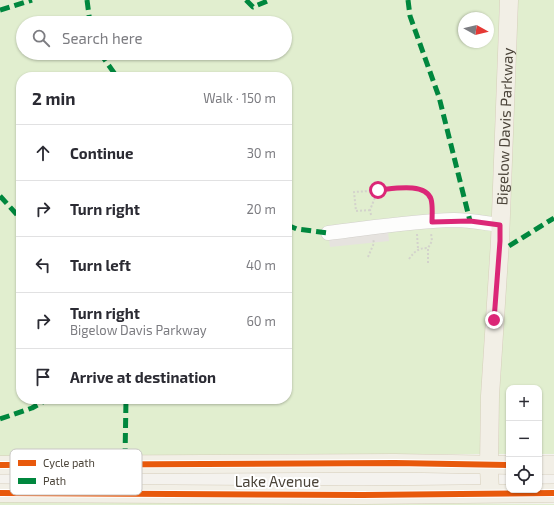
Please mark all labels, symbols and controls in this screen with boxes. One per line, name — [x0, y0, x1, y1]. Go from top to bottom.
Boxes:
north arrow — [458, 12, 494, 48]
search box — [16, 16, 292, 60]
icon: search — [30, 27, 52, 49]
text: Search here — [62, 29, 143, 47]
street label: Bigelow Davis Parkway — [492, 47, 516, 206]
text: 2 min — [32, 88, 75, 108]
text: Walk · 150 m — [203, 90, 276, 106]
icon: ahead — [32, 142, 54, 164]
text: Continue — [70, 144, 133, 162]
text: 30 m — [247, 145, 276, 161]
route start — [369, 181, 387, 199]
icon: right — [32, 198, 54, 220]
text: Turn right — [70, 200, 140, 218]
text: 20 m — [247, 201, 276, 217]
icon: left — [32, 254, 54, 276]
text: Turn left — [70, 256, 131, 274]
text: 40 m — [246, 257, 276, 273]
text: Turn right — [70, 304, 140, 322]
icon: right — [32, 310, 54, 332]
route end — [485, 311, 503, 329]
text: 60 m — [246, 313, 276, 329]
text: Bigelow Davis Parkway — [70, 322, 207, 338]
icon: arrive — [32, 366, 54, 388]
text: Arrive at destination — [70, 368, 216, 386]
map controls — [506, 385, 542, 493]
button: + — [506, 385, 542, 421]
button: − — [506, 421, 542, 457]
legend — [10, 449, 142, 495]
text: Cycle path — [43, 456, 95, 469]
button: locate — [506, 457, 542, 493]
street label: Lake Avenue — [235, 472, 319, 490]
text: Path — [43, 474, 66, 487]

